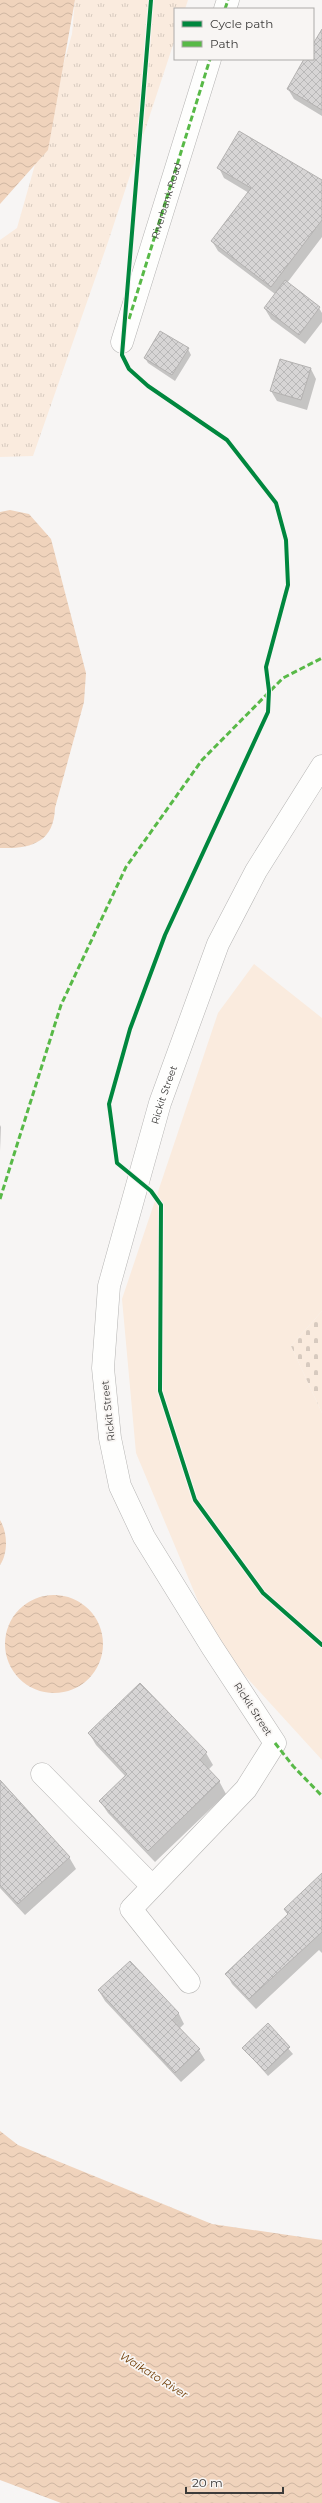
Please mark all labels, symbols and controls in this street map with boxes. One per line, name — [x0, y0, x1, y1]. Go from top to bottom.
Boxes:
legend — [174, 8, 314, 60]
text: Cycle path — [210, 16, 273, 31]
text: Path — [210, 36, 239, 51]
street label: Riverbank Road — [148, 161, 184, 240]
street label: Rickit Street — [148, 1064, 180, 1125]
street label: Rickit Street — [98, 1380, 118, 1442]
street label: Rickit Street — [231, 1680, 275, 1738]
water label: Waikato River — [117, 2349, 191, 2402]
scale bar — [186, 2469, 283, 2495]
text: 20 m — [192, 2475, 223, 2490]

